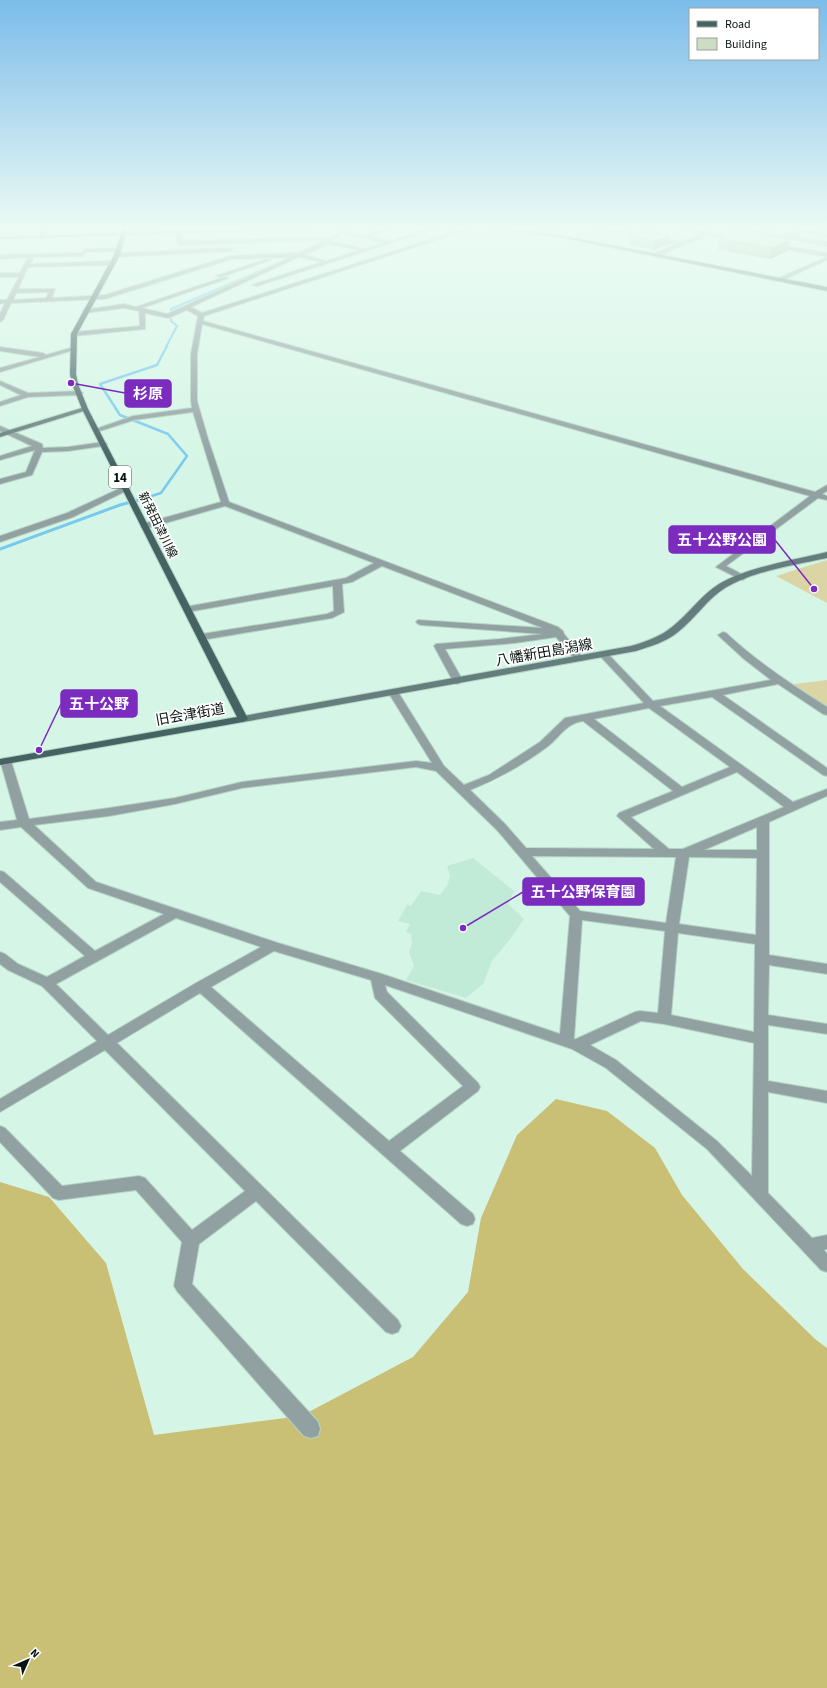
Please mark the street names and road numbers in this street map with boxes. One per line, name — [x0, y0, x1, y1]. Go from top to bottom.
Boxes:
road number: 14 — [109, 466, 131, 488]
street label: 新発田津川線 — [134, 489, 181, 561]
street label: 八幡新田島潟線 — [494, 635, 594, 671]
street label: 旧会津街道 — [154, 699, 226, 731]

